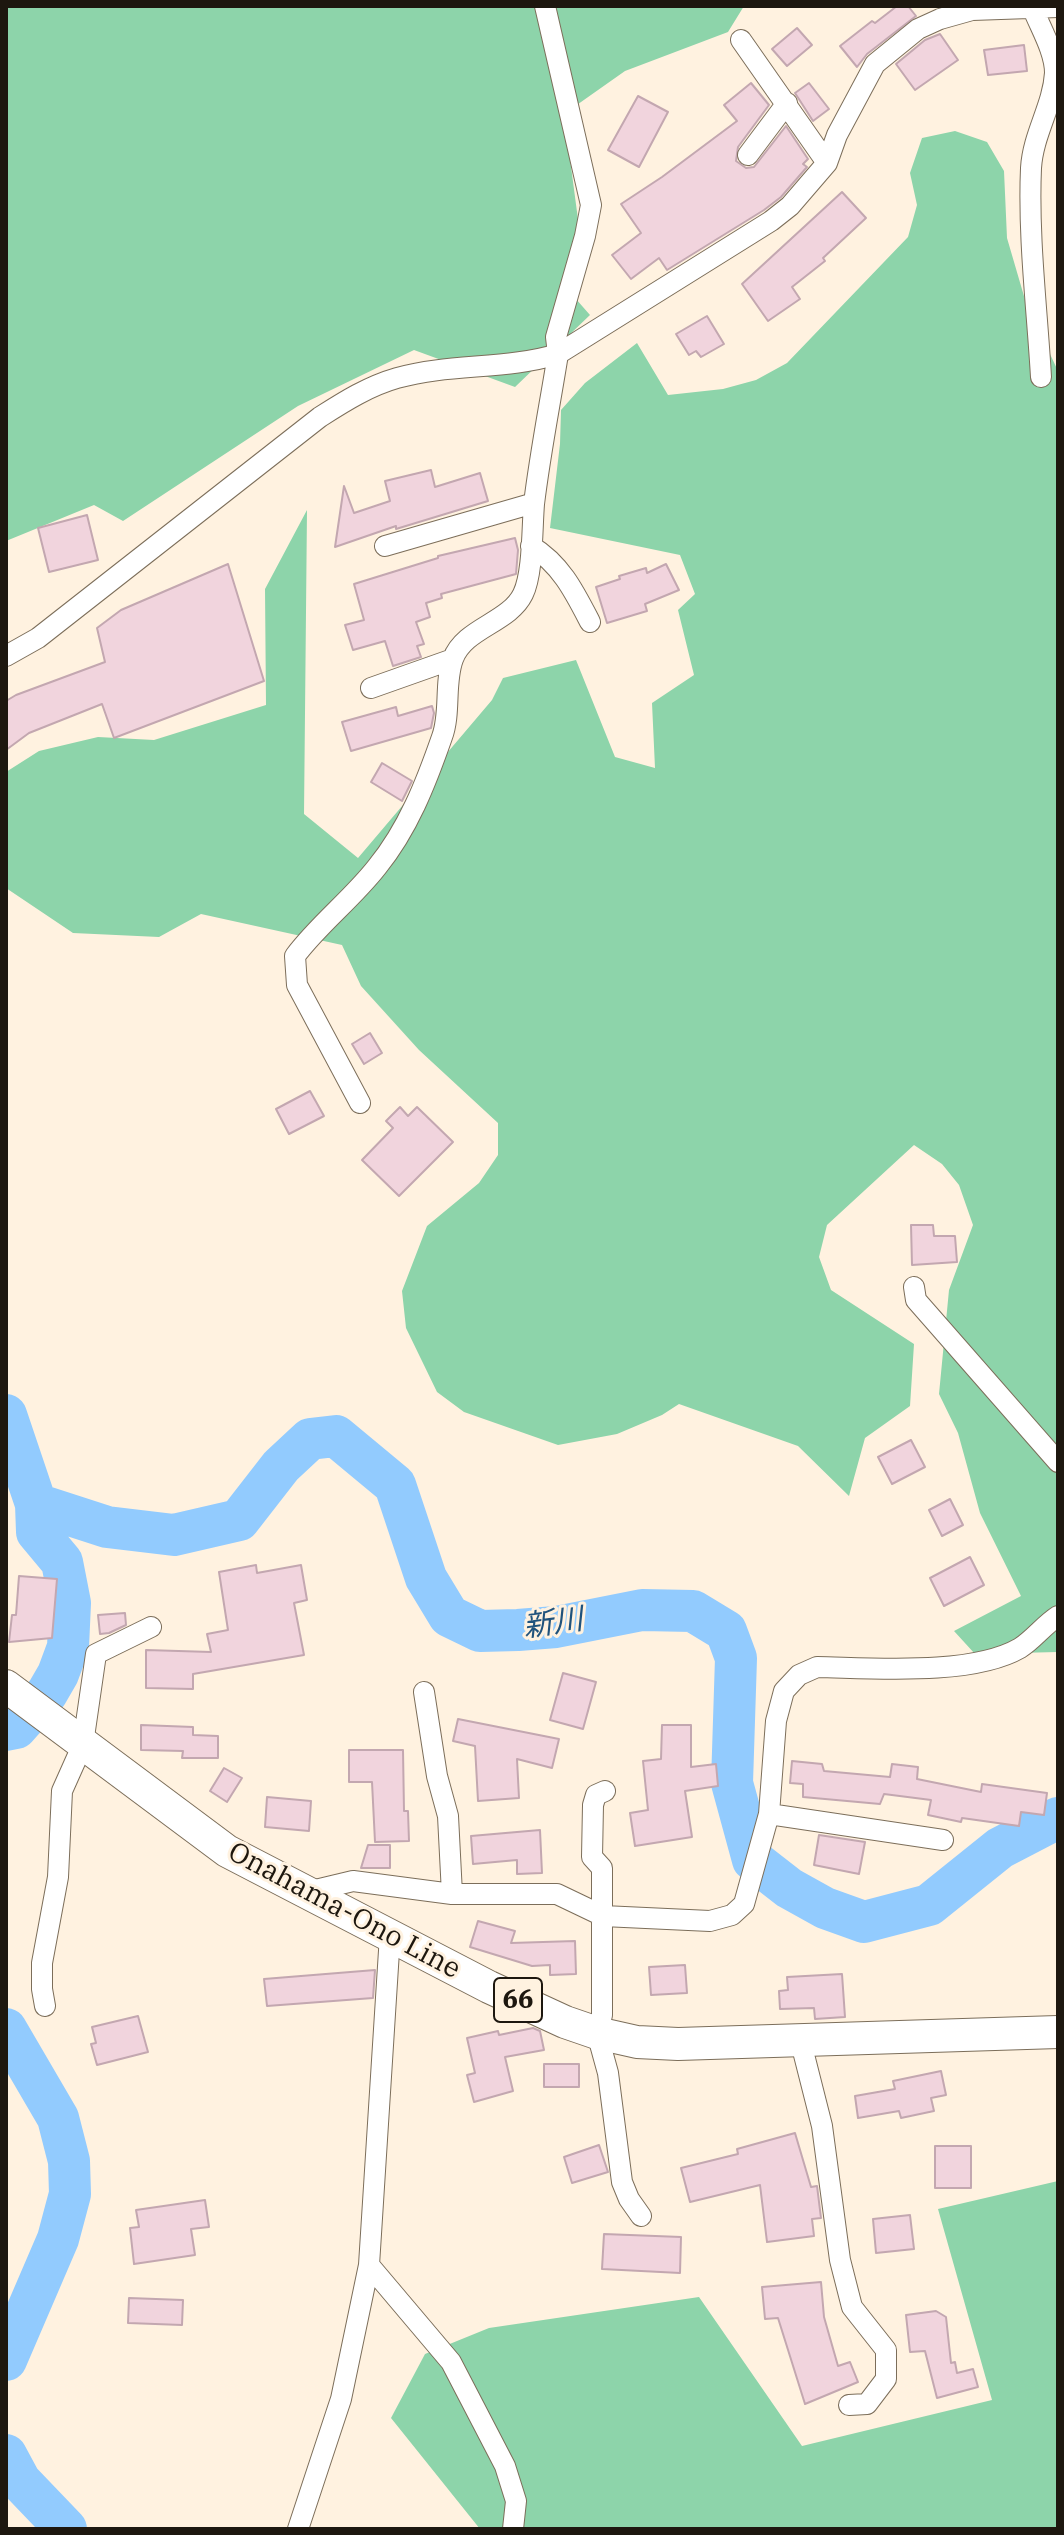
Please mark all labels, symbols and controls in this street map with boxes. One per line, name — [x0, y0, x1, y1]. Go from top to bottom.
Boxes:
water label: 新川 — [521, 1602, 585, 1646]
street label: Onahama-Ono Line — [222, 1836, 466, 1986]
road number: 66 — [494, 1978, 542, 2022]

